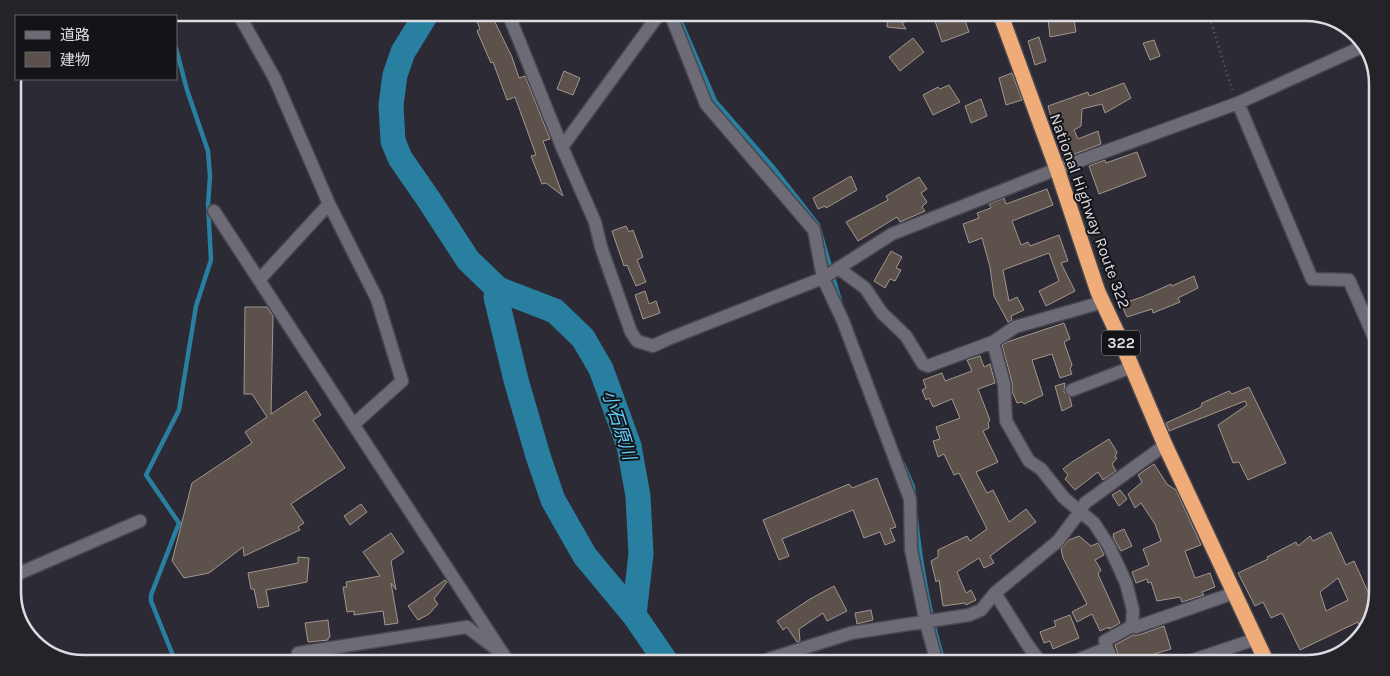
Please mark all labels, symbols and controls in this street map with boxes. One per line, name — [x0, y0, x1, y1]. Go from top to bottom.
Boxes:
legend — [15, 15, 178, 80]
text: 道路 — [60, 26, 90, 44]
text: 建物 — [60, 51, 90, 69]
street label: National Highway Route 322 — [1046, 111, 1134, 311]
road number: 322 — [1102, 330, 1140, 356]
water label: 小石原川 — [597, 387, 641, 465]

